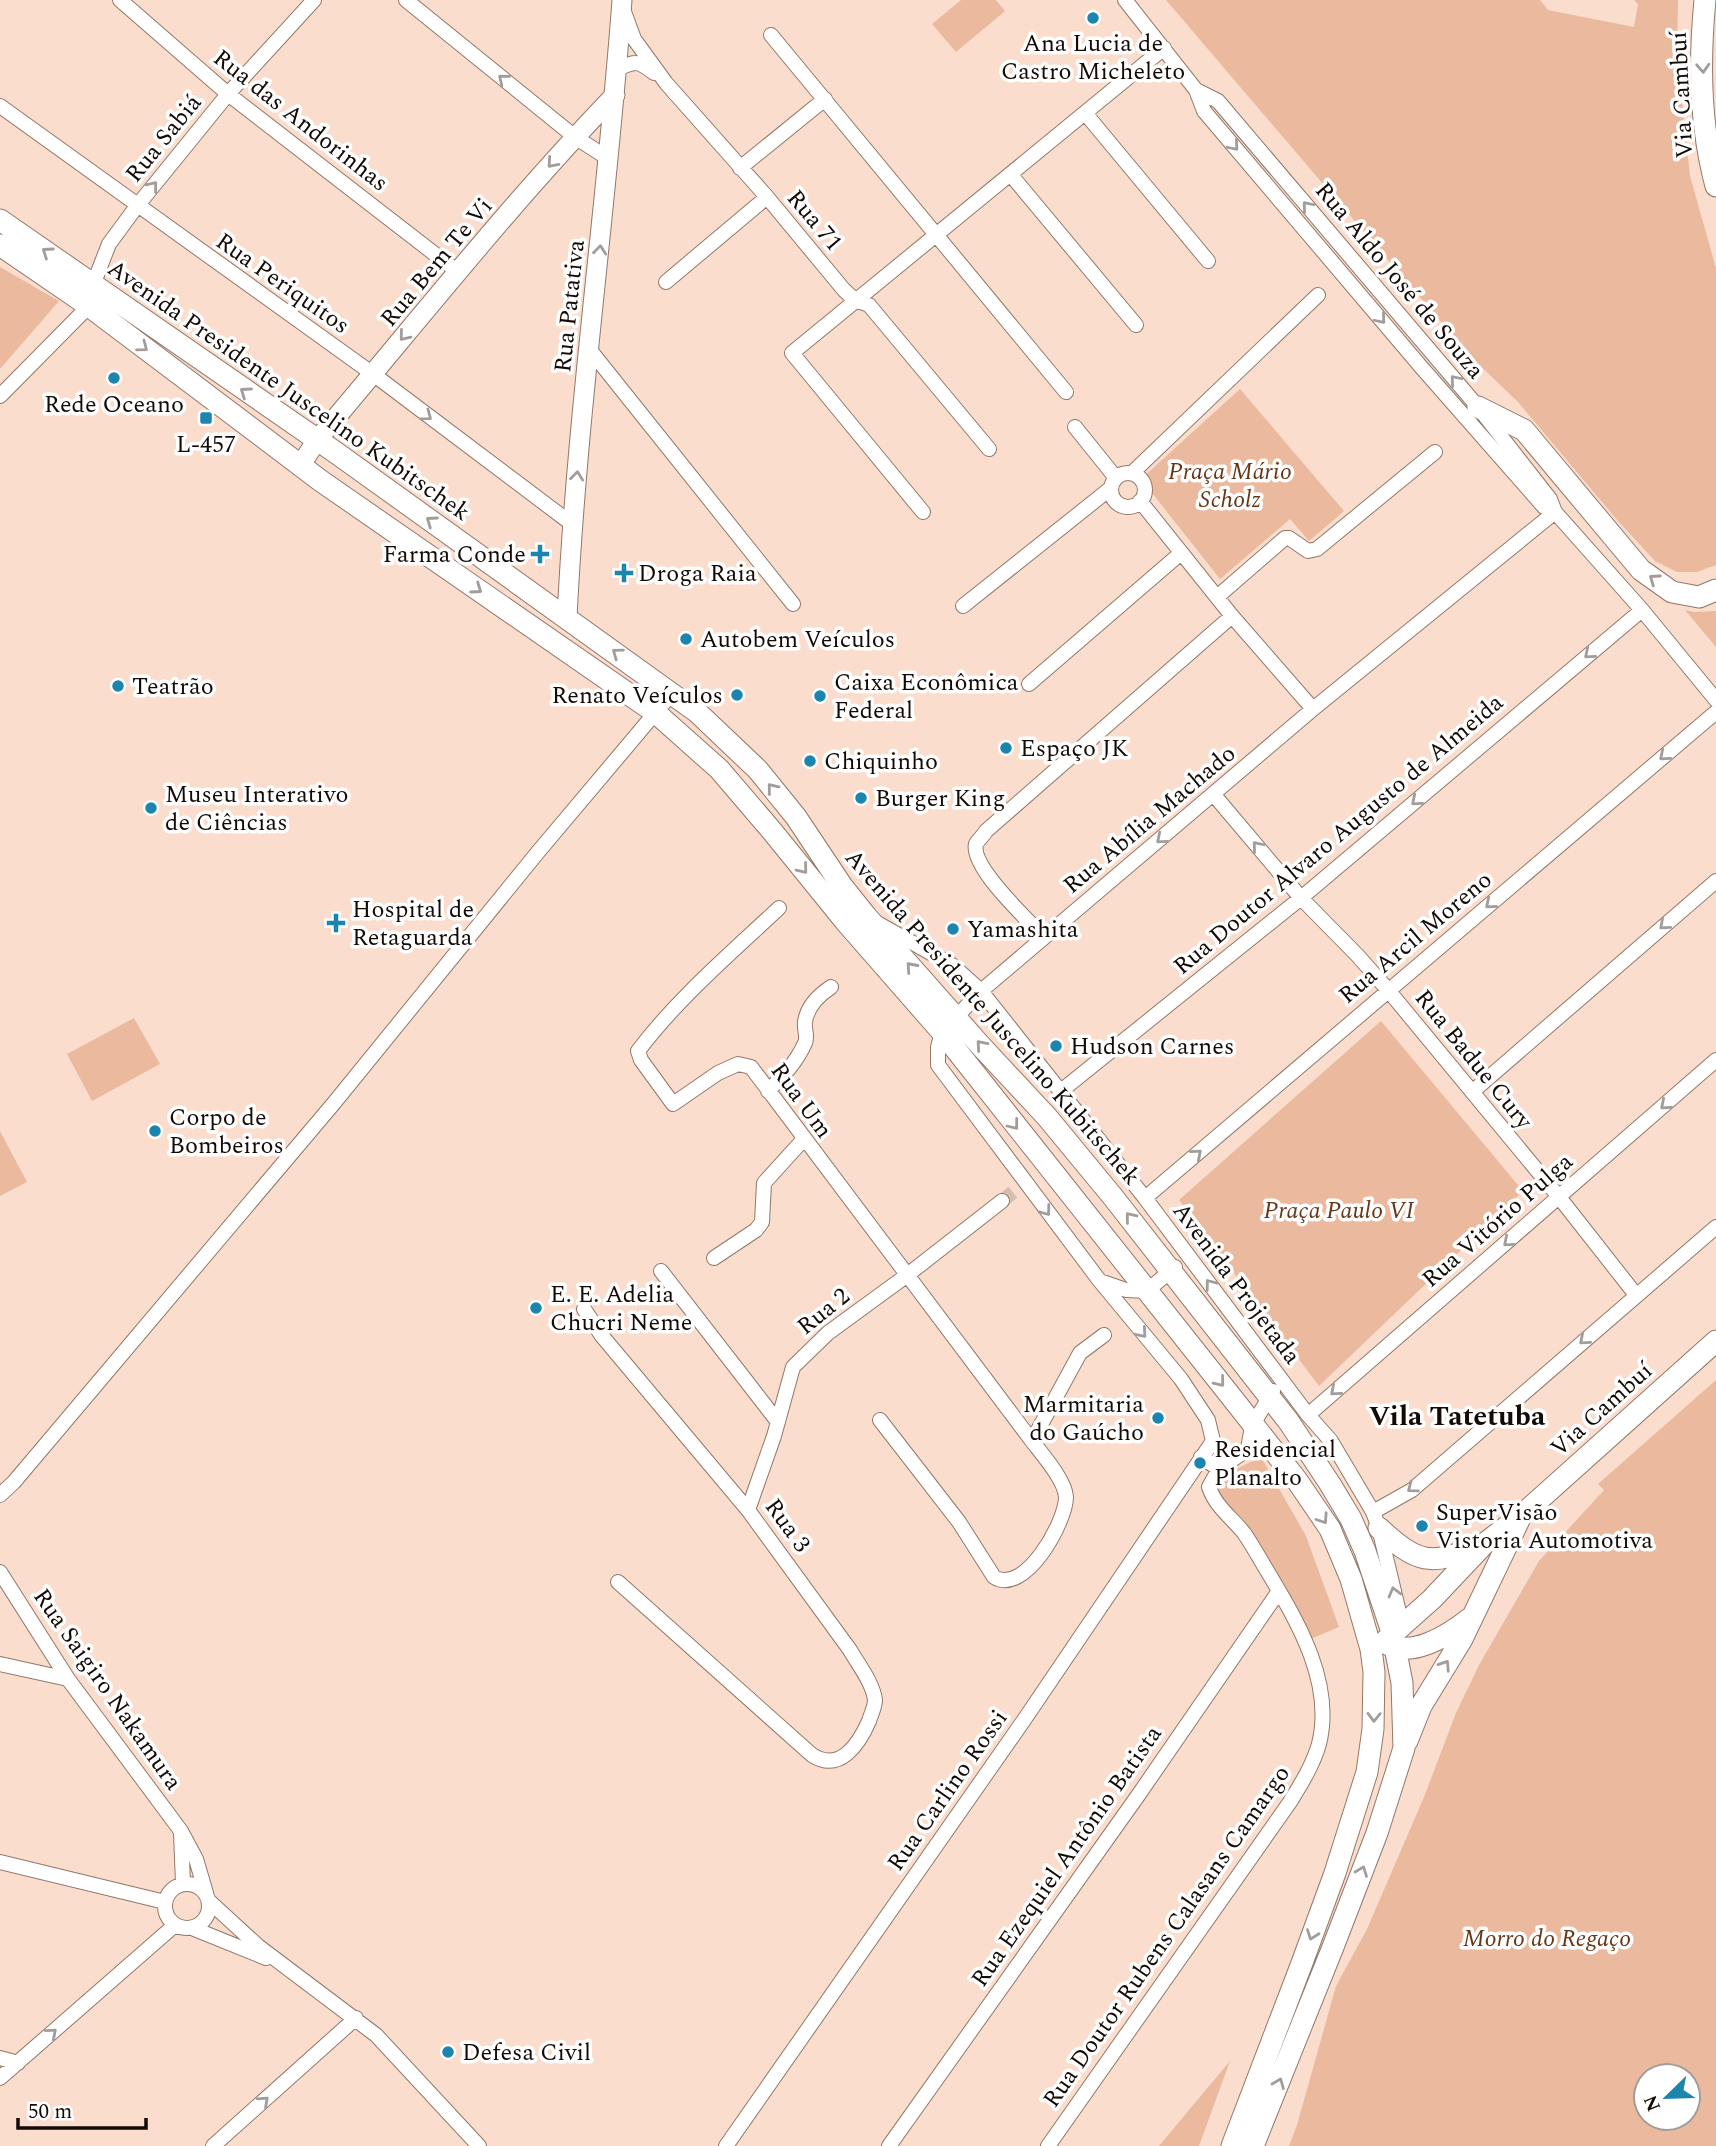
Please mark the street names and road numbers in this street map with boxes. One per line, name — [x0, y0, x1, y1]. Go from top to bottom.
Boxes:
street label: Via Cambuí — [1661, 29, 1703, 159]
street label: Rua das Andorinhas — [205, 41, 396, 201]
street label: Rua Sabiá — [117, 86, 211, 191]
street label: Rua Aldo José de Souza — [1306, 174, 1493, 387]
street label: Rua 71 — [778, 182, 851, 259]
street label: Rua Bem Te Vi — [372, 190, 502, 335]
street label: Rua Periquitos — [208, 224, 357, 344]
street label: Rua Patativa — [545, 238, 595, 374]
street label: Avenida Presidente Juscelino Kubitschek — [100, 251, 477, 531]
street label: Rua Doutor Alvaro Augusto de Almeida — [1166, 685, 1512, 984]
street label: Rua Abília Machado — [1055, 737, 1244, 903]
street label: Avenida Presidente Juscelino Kubitschek — [836, 841, 1149, 1194]
street label: Rua Arcil Moreno — [1331, 863, 1500, 1013]
street label: Rua Badue Cury — [1405, 982, 1542, 1139]
street label: Rua Um — [761, 1055, 841, 1146]
street label: Rua Vitório Pulga — [1414, 1145, 1581, 1297]
street label: Avenida Projetada — [1163, 1195, 1309, 1372]
street label: Rua 2 — [789, 1279, 858, 1344]
street label: Via Cambuí — [1542, 1353, 1662, 1466]
street label: Rua 3 — [755, 1491, 819, 1560]
street label: Rua Saigiro Nakamura — [24, 1581, 191, 1798]
street label: Rua Carlino Rossi — [879, 1702, 1017, 1879]
street label: Rua Ezequiel Antônio Batista — [962, 1718, 1171, 1995]
street label: Rua Doutor Rubens Calasans Camargo — [1034, 1758, 1299, 2115]

